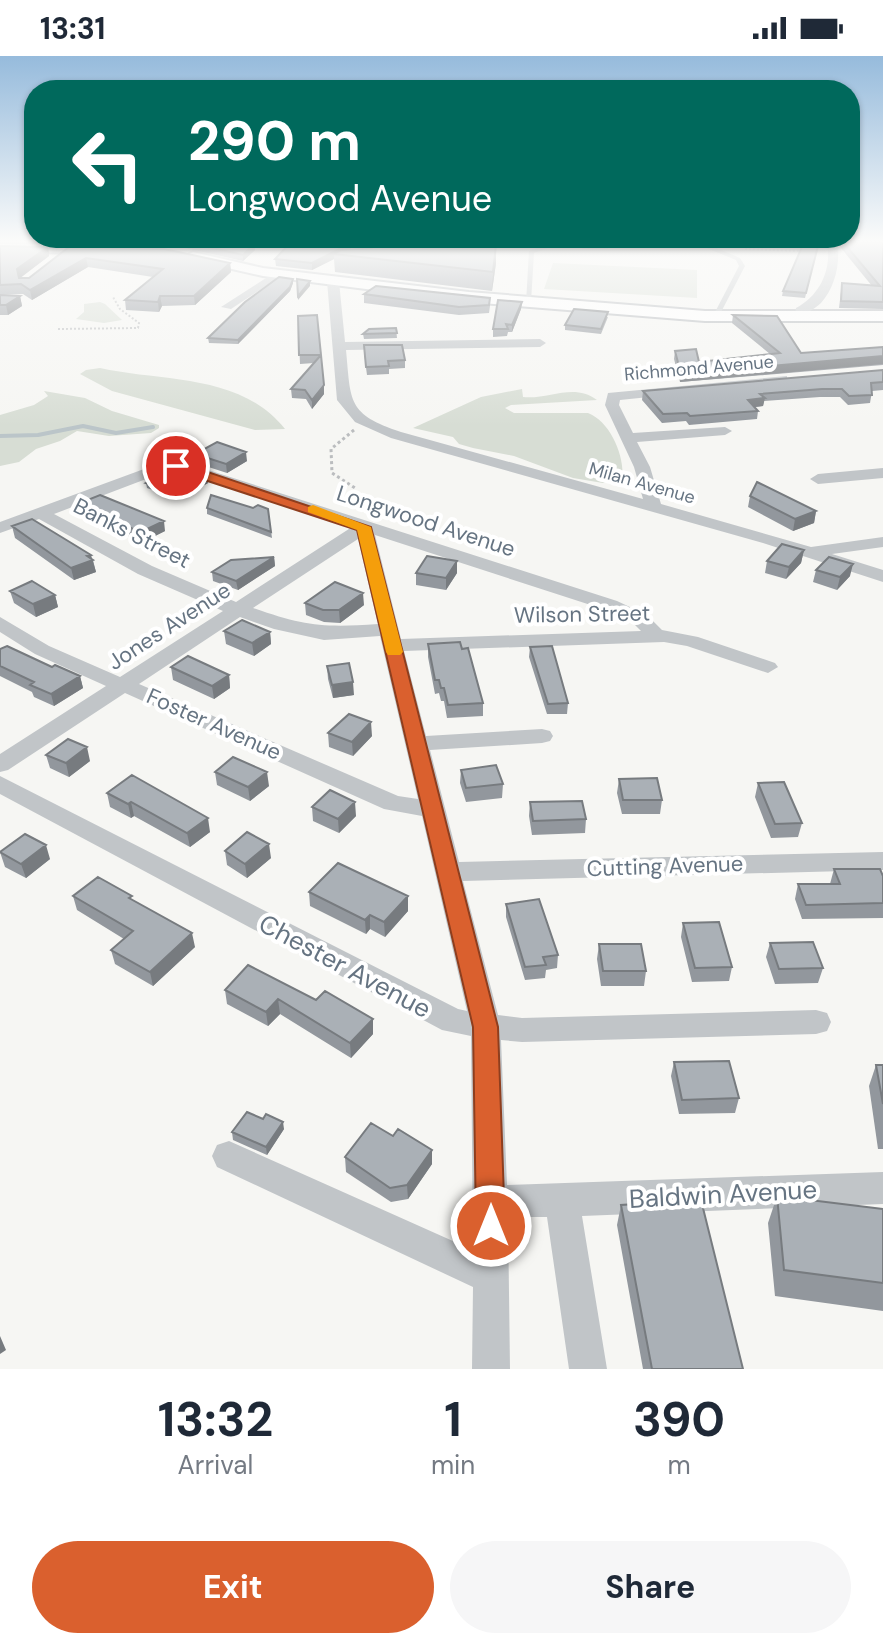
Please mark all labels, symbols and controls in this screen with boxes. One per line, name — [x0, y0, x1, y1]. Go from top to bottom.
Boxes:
text: 13:31 — [40, 9, 105, 48]
text: 290 m — [188, 104, 361, 177]
icon: left — [56, 112, 160, 216]
text: Longwood Avenue — [188, 175, 492, 222]
street label: Richmond Avenue — [623, 350, 775, 386]
pin — [142, 432, 210, 500]
icon: arrive — [154, 444, 198, 488]
street label: Milan Avenue — [586, 456, 698, 510]
street label: Longwood Avenue — [333, 478, 519, 564]
street label: Banks Street — [69, 491, 195, 575]
street label: Jones Avenue — [102, 575, 236, 677]
street label: Wilson Street — [514, 598, 650, 630]
street label: Foster Avenue — [142, 681, 286, 767]
street label: Cutting Avenue — [586, 849, 744, 883]
street label: Chester Avenue — [253, 906, 437, 1026]
street label: Baldwin Avenue — [628, 1172, 818, 1216]
position arrow — [449, 1184, 533, 1268]
text: 13:32 — [158, 1388, 273, 1451]
text: 1 — [444, 1388, 462, 1451]
text: 390 — [633, 1388, 725, 1451]
text: Arrival — [178, 1448, 253, 1482]
text: min — [431, 1448, 475, 1482]
text: m — [668, 1448, 691, 1482]
button: Exit — [32, 1541, 434, 1633]
button: Share — [450, 1541, 851, 1633]

